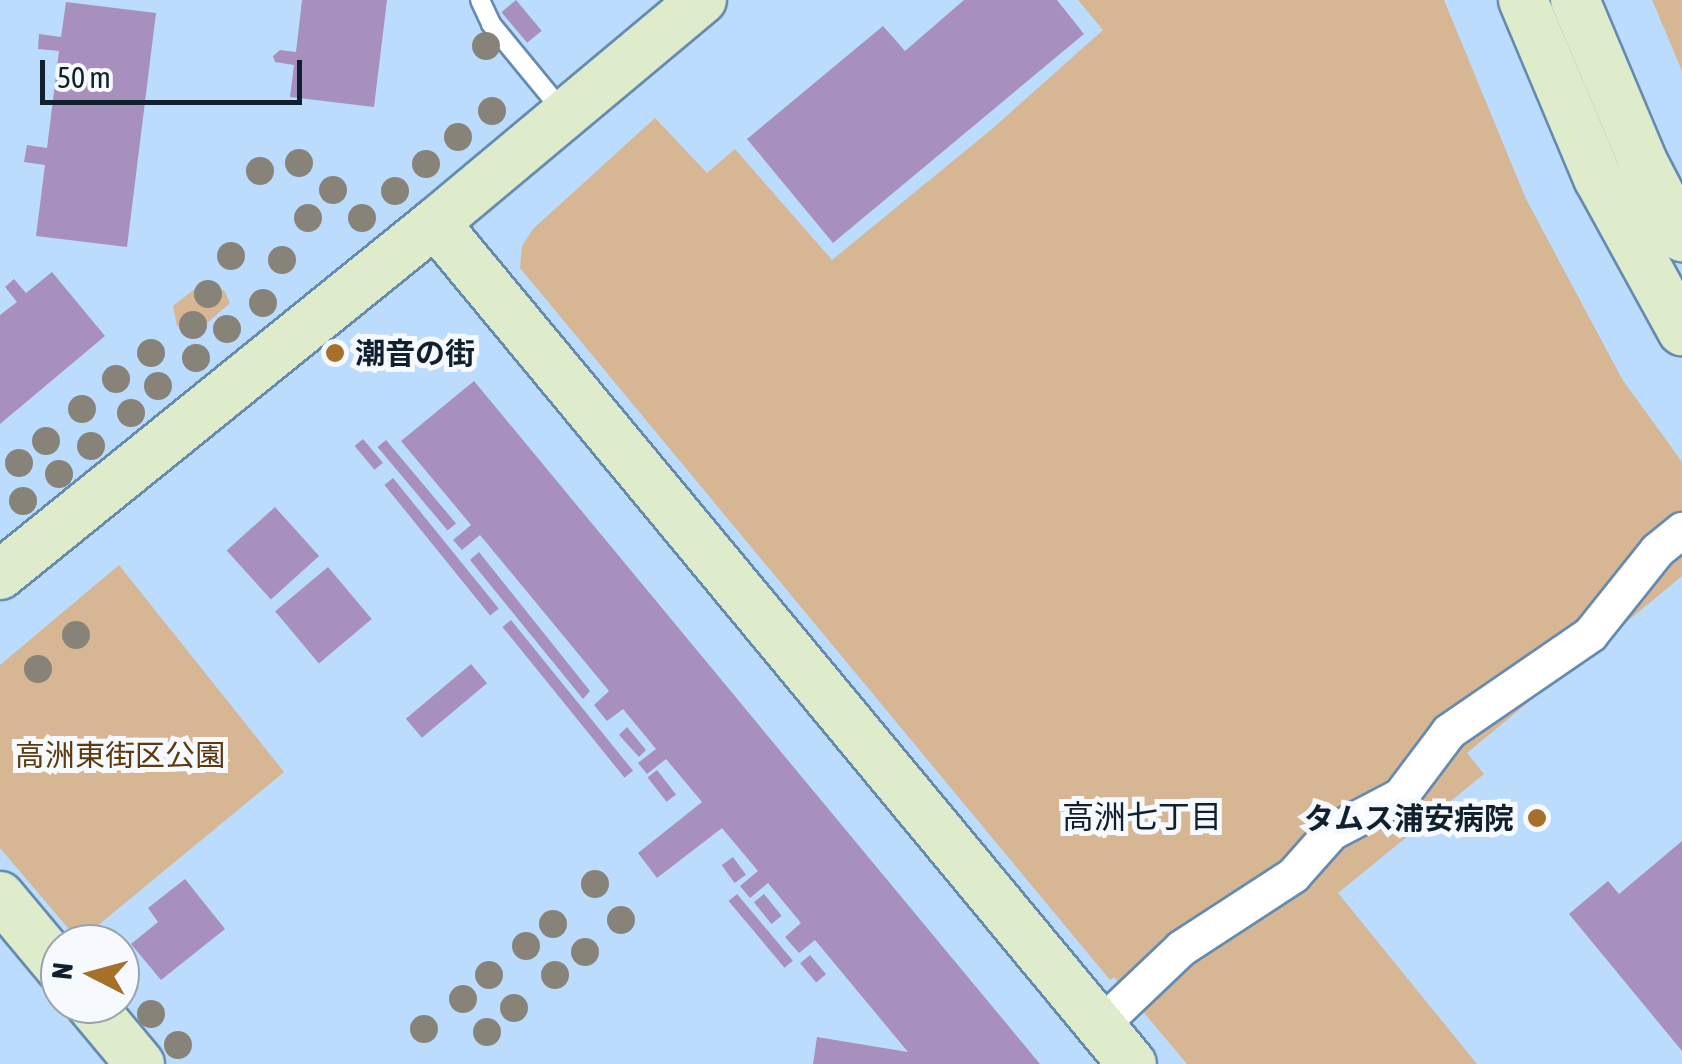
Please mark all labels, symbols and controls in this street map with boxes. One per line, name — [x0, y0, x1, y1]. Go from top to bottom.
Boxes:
scale bar — [45, 40, 308, 102]
text: 50 m — [57, 60, 111, 94]
place label: 潮音の街 — [355, 335, 475, 371]
marker: 潮音の街 — [324, 342, 346, 364]
park label: 高洲東街区公園 — [15, 737, 225, 773]
district label: 高洲七丁目 — [1062, 798, 1222, 836]
place label: タムス浦安病院 — [1304, 800, 1514, 836]
marker: タムス浦安病院 — [1524, 805, 1550, 831]
north arrow — [40, 924, 140, 1024]
text: N — [45, 961, 79, 981]

